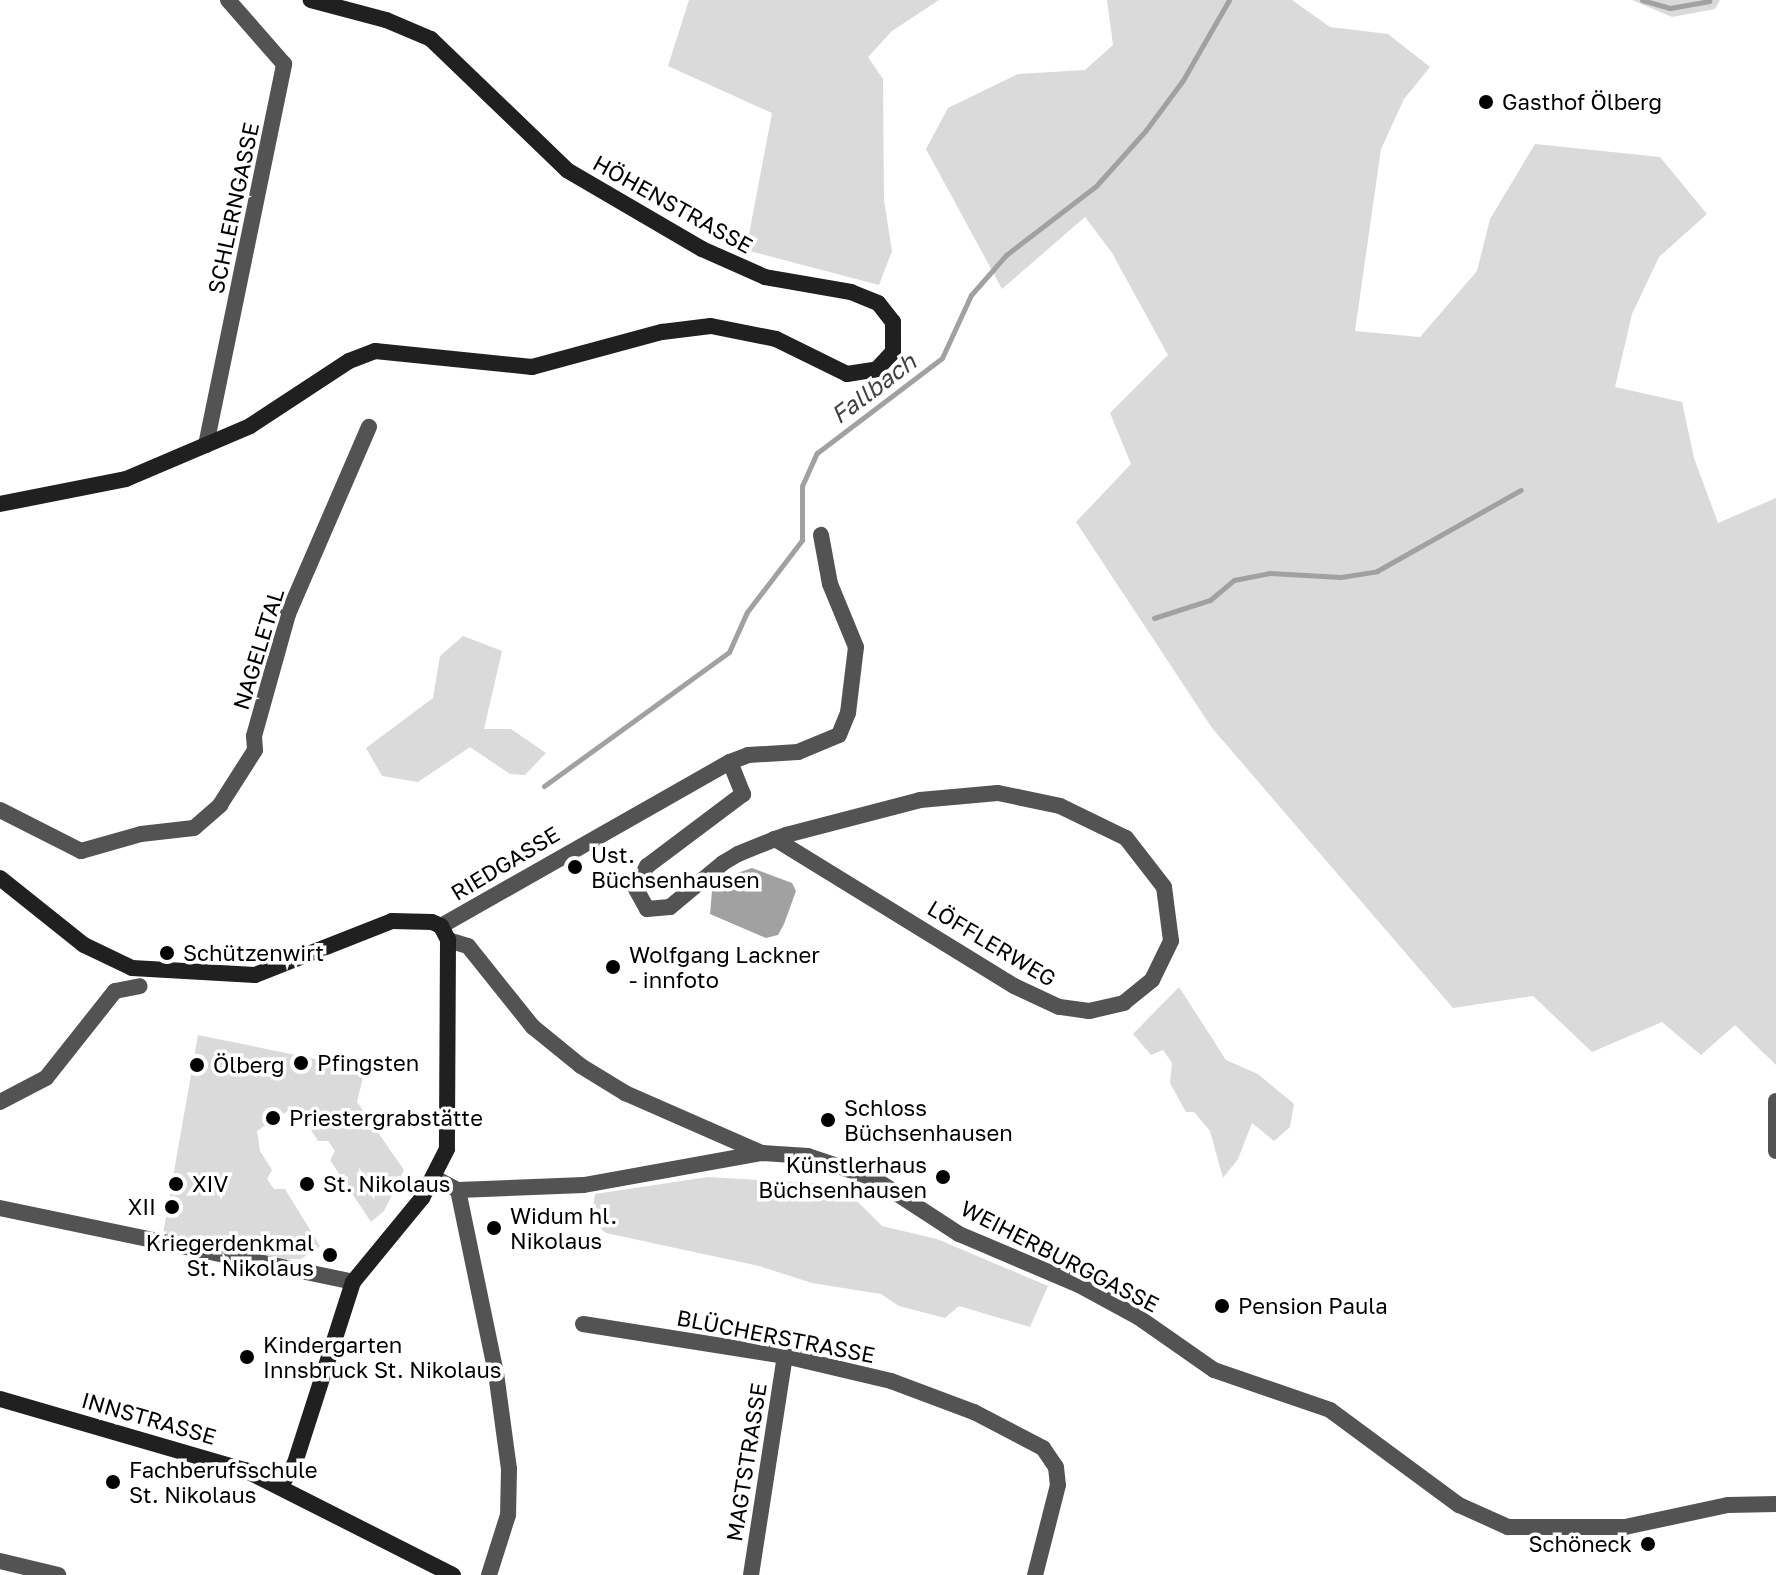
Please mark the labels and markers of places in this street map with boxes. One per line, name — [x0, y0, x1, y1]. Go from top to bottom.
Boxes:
place label: Gasthof Ölberg — [1502, 89, 1662, 115]
marker: Gasthof Ölberg — [1477, 93, 1495, 111]
place label: Ust. Büchsenhausen — [591, 841, 760, 892]
marker: Ust. Büchsenhausen — [566, 858, 584, 876]
place label: Schützenwirt — [183, 940, 324, 966]
place label: Wolfgang Lackner - innfoto — [629, 941, 820, 992]
marker: Schützenwirt — [158, 944, 176, 962]
marker: Wolfgang Lackner - innfoto — [604, 958, 622, 976]
place label: Pfingsten — [317, 1050, 419, 1076]
place label: Ölberg — [213, 1052, 284, 1078]
marker: Pfingsten — [292, 1054, 310, 1072]
marker: Ölberg — [188, 1056, 206, 1074]
place label: Schloss Büchsenhausen — [844, 1094, 1013, 1146]
place label: Priestergrabstätte — [289, 1105, 483, 1131]
marker: Priestergrabstätte — [264, 1109, 282, 1127]
marker: Schloss Büchsenhausen — [819, 1111, 837, 1129]
place label: Künstlerhaus Büchsenhausen — [758, 1151, 927, 1202]
marker: Künstlerhaus Büchsenhausen — [934, 1168, 952, 1186]
place label: XIV — [192, 1171, 228, 1197]
place label: St. Nikolaus — [323, 1171, 450, 1197]
marker: XIV — [167, 1175, 185, 1193]
marker: St. Nikolaus — [298, 1175, 316, 1193]
place label: XII — [128, 1194, 156, 1220]
marker: XII — [163, 1198, 181, 1216]
place label: Widum hl. Nikolaus — [510, 1202, 617, 1254]
marker: Widum hl. Nikolaus — [485, 1219, 503, 1237]
place label: Kriegerdenkmal St. Nikolaus — [146, 1229, 314, 1280]
marker: Kriegerdenkmal St. Nikolaus — [321, 1246, 339, 1264]
place label: Pension Paula — [1238, 1293, 1388, 1319]
marker: Pension Paula — [1213, 1297, 1231, 1315]
place label: Kindergarten Innsbruck St. Nikolaus — [263, 1331, 501, 1382]
marker: Kindergarten Innsbruck St. Nikolaus — [238, 1348, 256, 1366]
place label: Fachberufsschule St. Nikolaus — [129, 1456, 318, 1508]
marker: Fachberufsschule St. Nikolaus — [104, 1473, 122, 1491]
place label: Schöneck — [1528, 1531, 1632, 1557]
marker: Schöneck — [1639, 1535, 1657, 1553]

